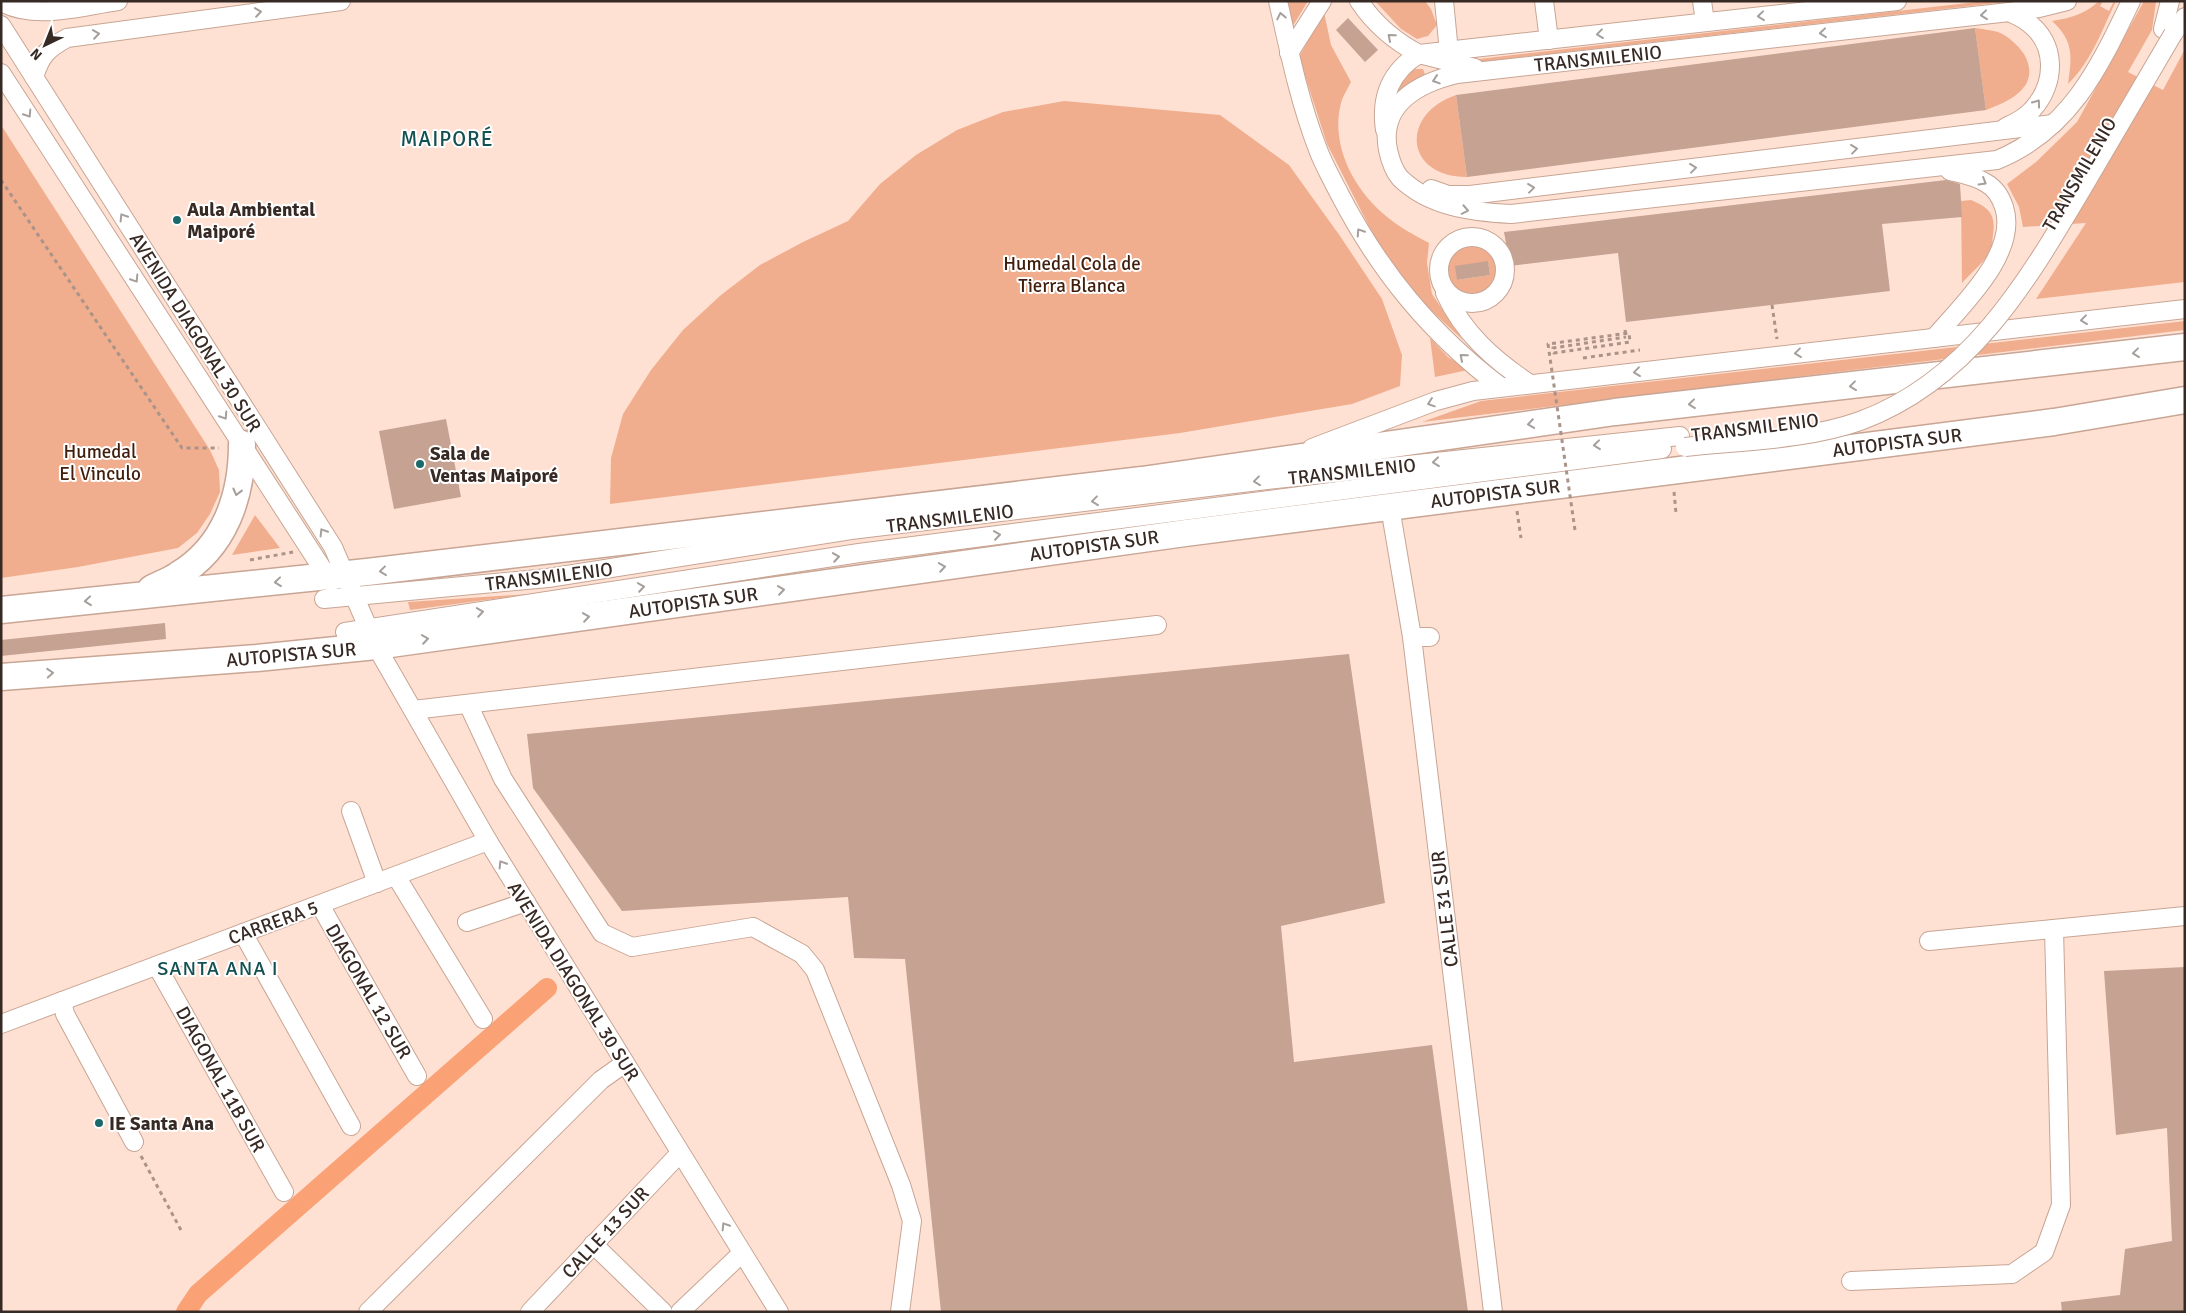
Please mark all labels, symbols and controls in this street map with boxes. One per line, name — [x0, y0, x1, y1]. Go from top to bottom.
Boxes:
one-way arrow — [254, 7, 262, 18]
one-way arrow — [1980, 9, 1988, 20]
one-way arrow — [1757, 10, 1765, 21]
one-way arrow — [1276, 11, 1287, 20]
north arrow — [20, 20, 70, 70]
one-way arrow — [1819, 27, 1827, 38]
one-way arrow — [1595, 28, 1603, 39]
one-way arrow — [93, 29, 101, 40]
one-way arrow — [1387, 34, 1396, 43]
street label: TRANSMILENIO — [1533, 40, 1663, 78]
text: N — [27, 45, 46, 64]
one-way arrow — [1432, 74, 1441, 84]
one-way arrow — [2031, 99, 2040, 109]
one-way arrow — [22, 108, 31, 117]
street label: TRANSMILENIO — [2037, 113, 2122, 236]
district label: MAIPORÉ — [400, 126, 494, 152]
one-way arrow — [1850, 144, 1858, 155]
one-way arrow — [1689, 163, 1697, 174]
one-way arrow — [1978, 176, 1987, 186]
one-way arrow — [1528, 183, 1536, 194]
place label: Aula Ambiental Maiporé — [187, 198, 315, 244]
one-way arrow — [1461, 204, 1469, 215]
one-way arrow — [120, 213, 130, 222]
marker: Aula Ambiental Maiporé — [171, 214, 183, 226]
street label: AVENIDA DIAGONAL 30 SUR — [124, 228, 266, 437]
one-way arrow — [1357, 228, 1366, 238]
park label: Humedal Cola de Tierra Blanca — [1003, 252, 1141, 298]
one-way arrow — [129, 274, 138, 283]
one-way arrow — [2080, 314, 2088, 325]
one-way arrow — [1794, 347, 1802, 358]
one-way arrow — [2132, 347, 2140, 358]
one-way arrow — [1460, 354, 1469, 362]
one-way arrow — [1632, 366, 1640, 377]
one-way arrow — [1849, 380, 1857, 391]
one-way arrow — [1427, 397, 1435, 407]
one-way arrow — [1687, 398, 1695, 409]
street label: TRANSMILENIO — [1690, 408, 1820, 448]
one-way arrow — [217, 410, 227, 419]
one-way arrow — [1526, 418, 1534, 429]
street label: AUTOPISTA SUR — [1831, 423, 1963, 463]
one-way arrow — [1593, 439, 1601, 450]
park label: Humedal El Vinculo — [59, 440, 141, 486]
place label: Sala de Ventas Maiporé — [430, 442, 558, 488]
street label: TRANSMILENIO — [1287, 453, 1417, 491]
one-way arrow — [1431, 456, 1439, 467]
marker: Sala de Ventas Maiporé — [414, 458, 426, 470]
street label: AUTOPISTA SUR — [1429, 474, 1561, 514]
one-way arrow — [1252, 476, 1261, 486]
one-way arrow — [233, 488, 243, 496]
one-way arrow — [1091, 495, 1099, 506]
street label: TRANSMILENIO — [885, 499, 1015, 539]
street label: AUTOPISTA SUR — [1028, 525, 1160, 567]
one-way arrow — [320, 528, 329, 537]
one-way arrow — [993, 530, 1001, 541]
one-way arrow — [832, 552, 840, 563]
street label: TRANSMILENIO — [484, 557, 614, 597]
one-way arrow — [938, 563, 947, 573]
one-way arrow — [378, 565, 386, 576]
one-way arrow — [274, 576, 282, 587]
street label: AUTOPISTA SUR — [627, 582, 759, 624]
one-way arrow — [637, 582, 645, 593]
one-way arrow — [778, 585, 786, 596]
one-way arrow — [84, 595, 92, 606]
one-way arrow — [476, 607, 484, 617]
one-way arrow — [582, 612, 590, 623]
one-way arrow — [420, 635, 429, 645]
street label: AUTOPISTA SUR — [225, 637, 357, 673]
one-way arrow — [46, 668, 54, 679]
street label: CALLE 31 SUR — [1426, 849, 1464, 968]
one-way arrow — [499, 860, 509, 869]
street label: AVENIDA DIAGONAL 30 SUR — [502, 877, 644, 1086]
street label: CARRERA 5 — [225, 896, 322, 950]
street label: DIAGONAL 12 SUR — [320, 920, 416, 1063]
district label: SANTA ANA I — [157, 956, 279, 981]
street label: DIAGONAL 11B SUR — [170, 1002, 270, 1157]
place label: IE Santa Ana — [109, 1112, 214, 1136]
marker: IE Santa Ana — [93, 1117, 105, 1129]
street label: CALLE 13 SUR — [557, 1182, 654, 1284]
one-way arrow — [722, 1222, 732, 1231]

